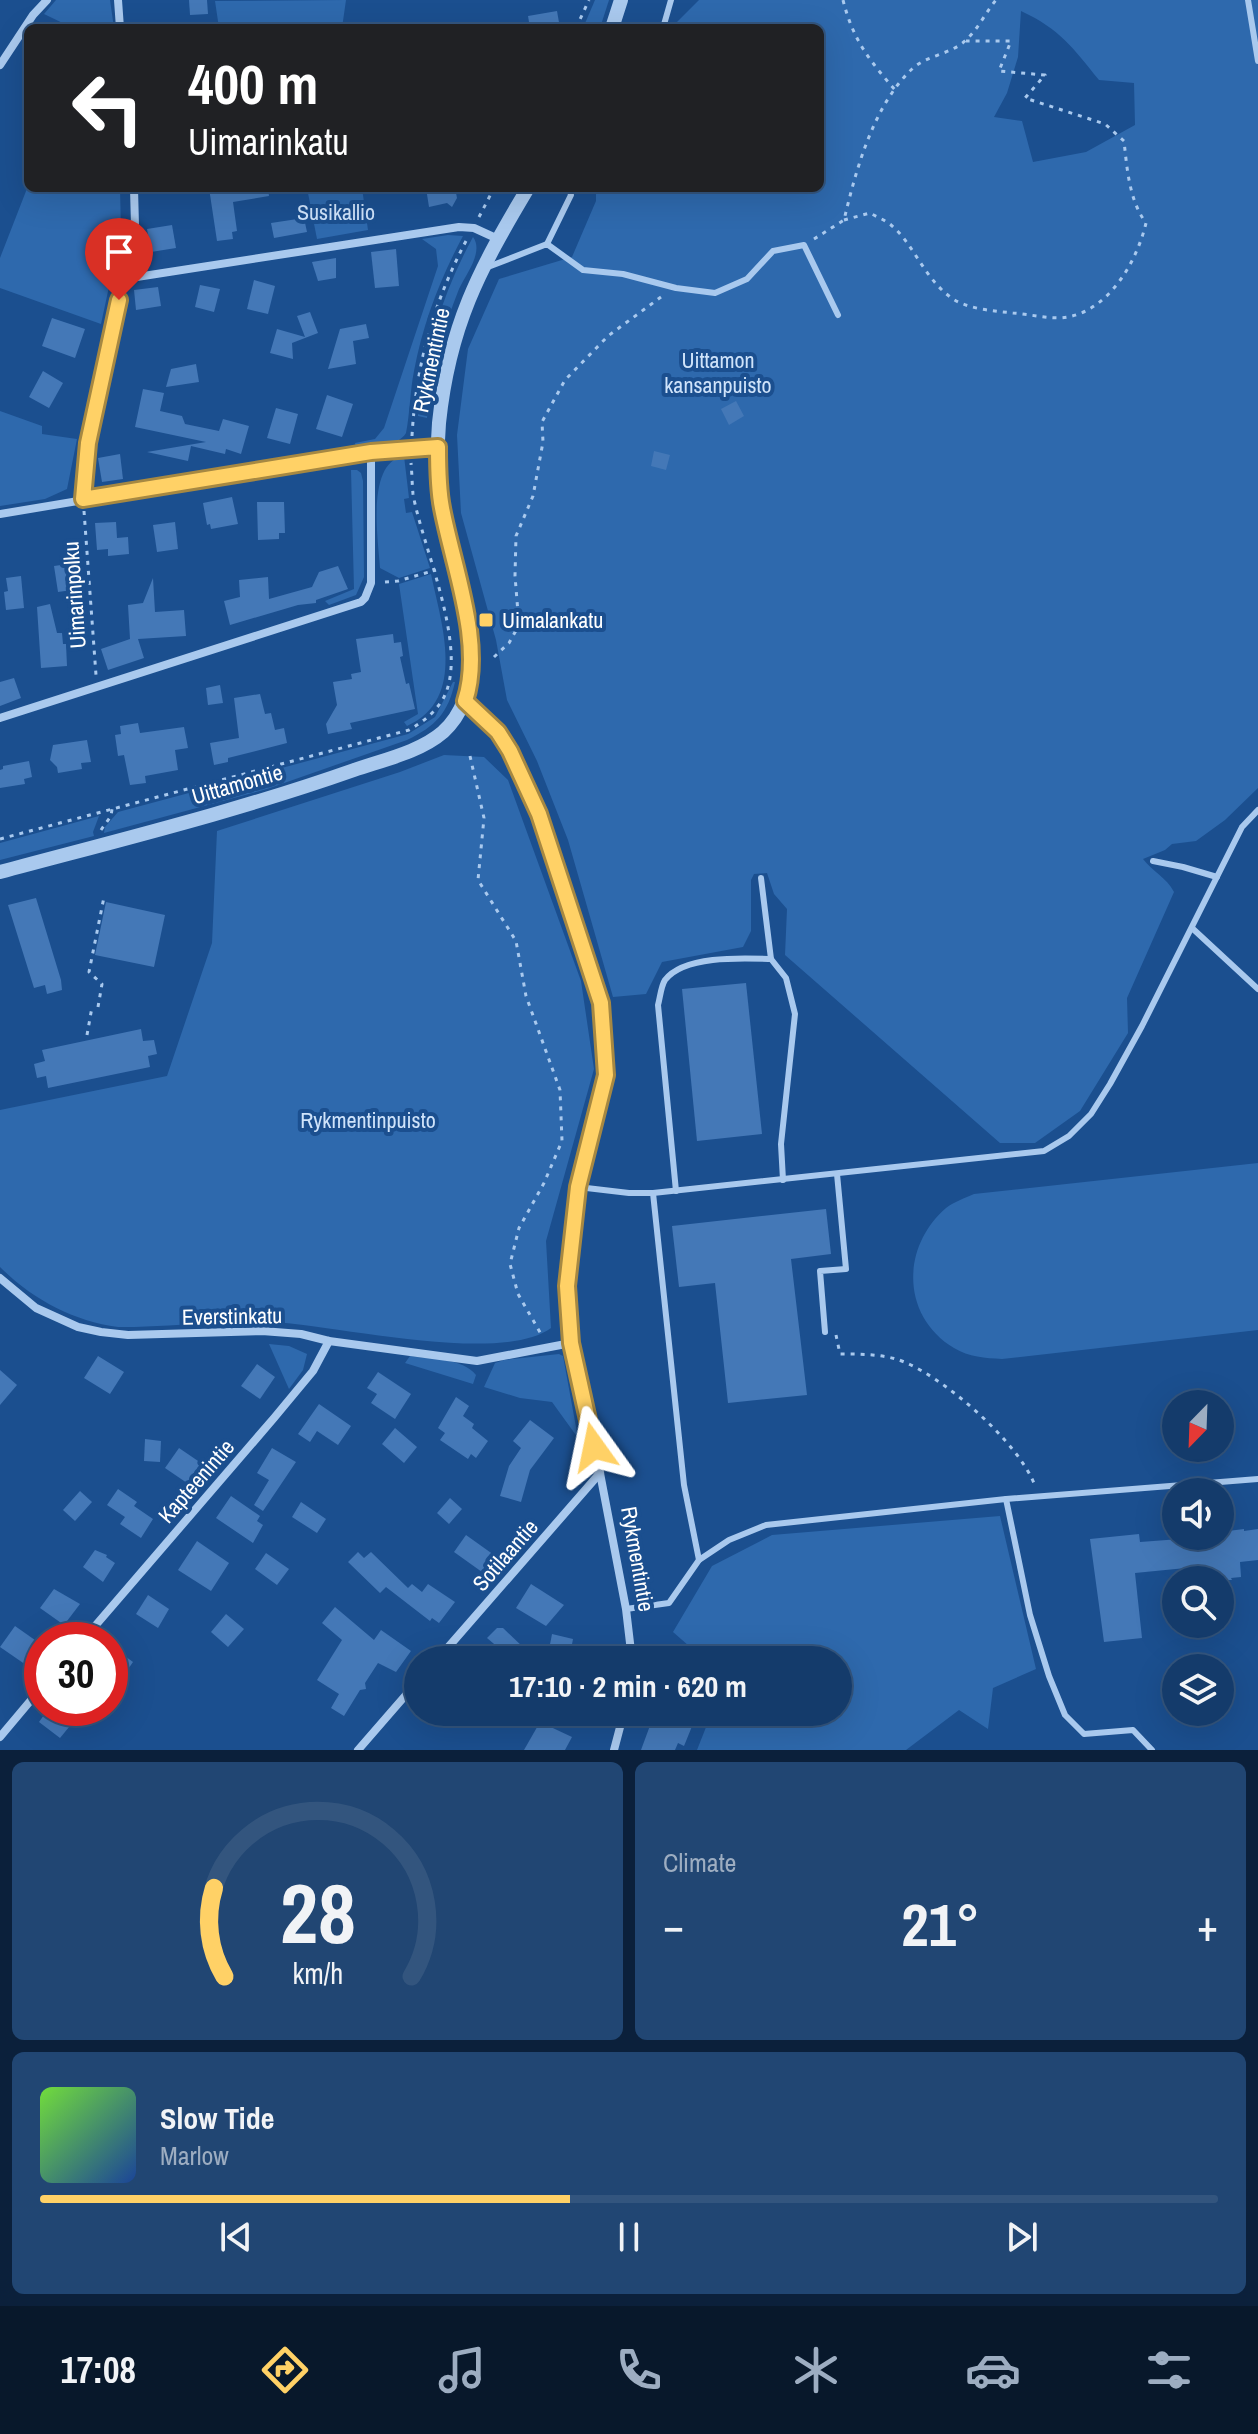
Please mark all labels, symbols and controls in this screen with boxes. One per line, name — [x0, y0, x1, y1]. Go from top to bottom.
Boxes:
text: 400 m — [188, 46, 318, 121]
icon: left — [56, 56, 160, 160]
text: Uimarinkatu — [188, 118, 349, 166]
park label: Susikallio — [297, 197, 375, 227]
pin — [85, 218, 153, 300]
icon: arrive — [97, 230, 141, 274]
street label: Rykmentintie — [405, 305, 457, 415]
park label: Uittamon kansanpuisto — [664, 345, 772, 400]
street label: Uimarinpolku — [55, 540, 93, 650]
place label: Uimalankatu — [502, 605, 603, 635]
marker: Uimalankatu — [477, 611, 495, 629]
street label: Uittamontie — [188, 757, 286, 811]
park label: Rykmentinpuisto — [300, 1105, 436, 1135]
street label: Everstinkatu — [182, 1300, 282, 1332]
north arrow — [1162, 1390, 1234, 1462]
map controls — [1162, 1390, 1234, 1726]
position arrow — [552, 1405, 636, 1489]
street label: Kapteenintie — [151, 1433, 241, 1529]
button: sound — [1162, 1478, 1234, 1550]
street label: Rykmentintie — [614, 1504, 662, 1614]
street label: Sotilaantie — [465, 1513, 545, 1597]
button: search — [1162, 1566, 1234, 1638]
speed limit sign: 30 — [24, 1622, 128, 1726]
button: layers — [1162, 1654, 1234, 1726]
text: 17:10 · 2 min · 620 m — [509, 1666, 747, 1706]
text: Climate — [663, 1845, 736, 1880]
text: 28 — [280, 1857, 355, 1969]
text: 21° — [901, 1884, 980, 1965]
text: − — [663, 1895, 684, 1955]
text: + — [1197, 1895, 1218, 1955]
text: km/h — [292, 1954, 343, 1993]
text: Slow Tide — [160, 2098, 274, 2138]
text: Marlow — [160, 2138, 229, 2173]
icon: previous — [214, 2215, 258, 2259]
icon: pause — [607, 2215, 651, 2259]
icon: next — [1000, 2215, 1044, 2259]
icon: directions — [257, 2342, 313, 2398]
icon: music — [434, 2342, 490, 2398]
icon: phone — [611, 2342, 667, 2398]
icon: climate — [788, 2342, 844, 2398]
icon: car — [965, 2342, 1021, 2398]
icon: filters — [1141, 2342, 1197, 2398]
text: 17:08 — [60, 2346, 136, 2394]

